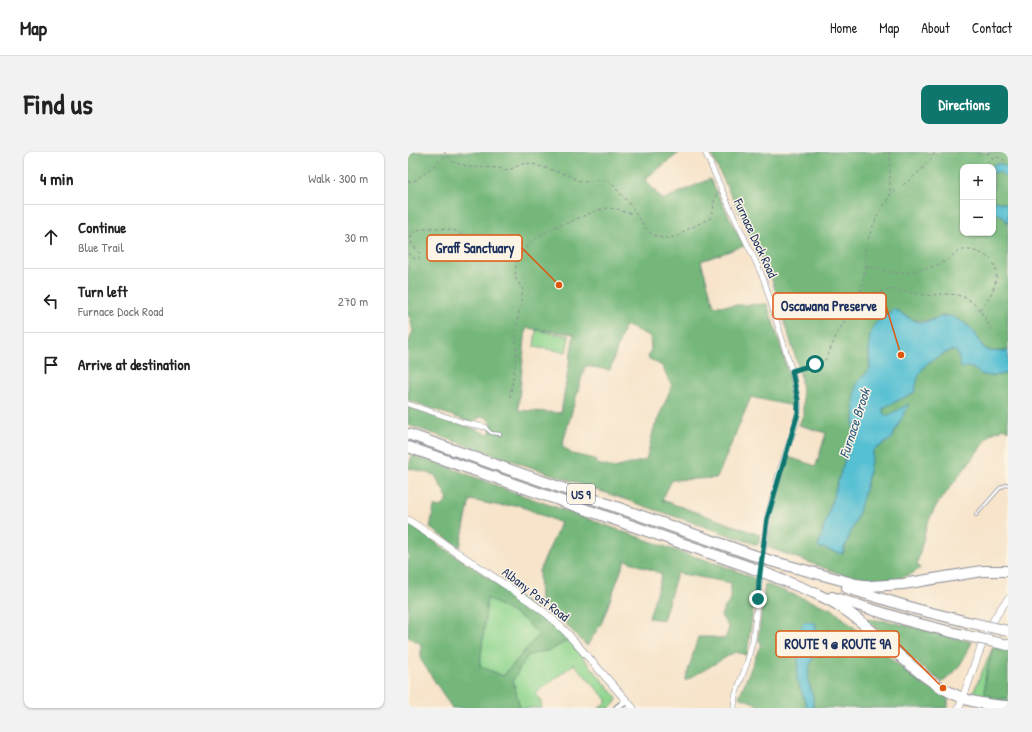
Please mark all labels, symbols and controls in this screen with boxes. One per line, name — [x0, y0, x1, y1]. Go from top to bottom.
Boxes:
text: Map — [20, 15, 47, 41]
text: Home — [830, 18, 857, 37]
text: Map — [879, 18, 899, 37]
text: About — [921, 18, 950, 37]
text: Contact — [972, 18, 1012, 37]
text: Find us — [24, 85, 93, 123]
button: Directions — [921, 85, 1008, 124]
map controls — [960, 164, 996, 236]
button: + — [960, 164, 996, 200]
text: 4 min — [40, 167, 73, 190]
text: Walk · 300 m — [308, 169, 368, 187]
street label: Furnace Dock Road — [729, 195, 782, 281]
button: − — [960, 200, 996, 236]
text: Continue — [78, 217, 126, 238]
icon: ahead — [40, 226, 62, 248]
text: 30 m — [345, 228, 368, 246]
callout: Graff Sanctuary — [427, 235, 522, 261]
text: Blue Trail — [78, 238, 124, 256]
text: Graff Sanctuary — [435, 238, 515, 259]
text: Turn left — [78, 281, 128, 302]
icon: left — [40, 290, 62, 312]
text: 270 m — [338, 292, 368, 310]
callout: Oscawana Preserve — [773, 293, 886, 319]
text: Oscawana Preserve — [781, 296, 878, 315]
text: Furnace Dock Road — [78, 302, 163, 320]
icon: arrive — [40, 354, 62, 376]
text: Arrive at destination — [78, 354, 190, 375]
route start — [806, 355, 824, 373]
water label: Furnace Brook — [834, 385, 875, 460]
road number: US 9 — [567, 484, 595, 504]
street label: Albany Post Road — [499, 563, 573, 625]
route end — [749, 590, 767, 608]
callout: ROUTE 9 @ ROUTE 9A — [776, 631, 899, 657]
text: ROUTE 9 @ ROUTE 9A — [785, 634, 892, 653]

